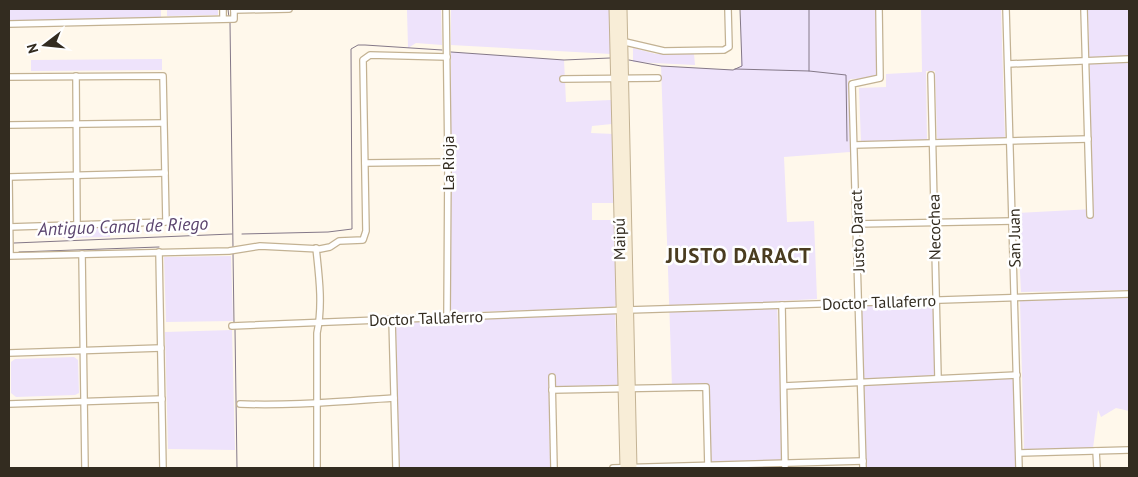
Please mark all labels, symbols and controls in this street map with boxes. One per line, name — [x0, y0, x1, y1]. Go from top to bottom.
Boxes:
north arrow — [20, 20, 70, 70]
text: N — [23, 42, 42, 55]
street label: La Rioja — [438, 136, 458, 190]
street label: Justo Daract — [846, 189, 868, 274]
street label: Necochea — [923, 194, 945, 260]
street label: San Juan — [1003, 208, 1025, 268]
water label: Antiguo Canal de Riego — [36, 212, 209, 241]
street label: Maipú — [609, 218, 629, 260]
district label: JUSTO DARACT — [665, 242, 812, 269]
street label: Doctor Tallaferro — [822, 290, 936, 314]
street label: Doctor Tallaferro — [369, 306, 483, 330]

